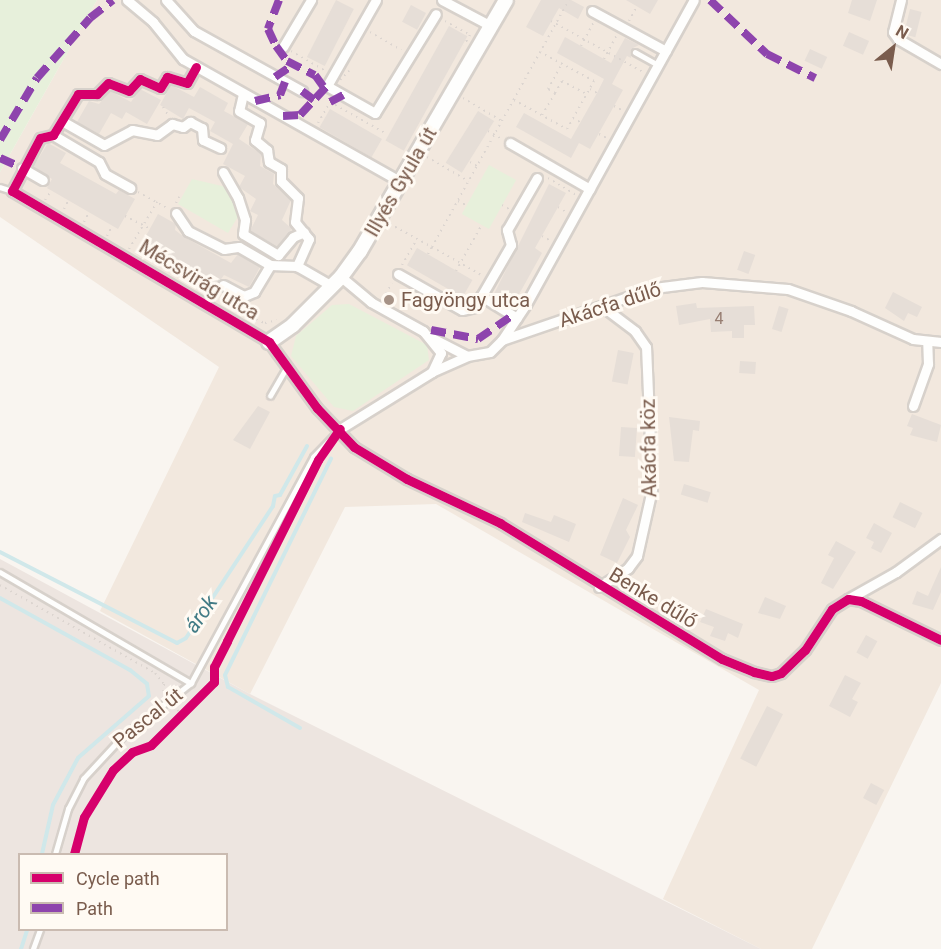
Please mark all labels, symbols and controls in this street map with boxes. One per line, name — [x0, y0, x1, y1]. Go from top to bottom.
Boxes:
north arrow — [863, 18, 923, 78]
text: N — [893, 21, 912, 43]
street label: Illyés Gyula út — [360, 123, 442, 241]
street label: Mécsvirág utca — [135, 235, 263, 325]
street label: Akácfa dűlő — [556, 277, 664, 333]
place label: Fagyöngy utca — [401, 288, 530, 312]
marker: Fagyöngy utca — [382, 293, 396, 307]
house number: 4 — [715, 309, 723, 329]
street label: Akácfa köz — [636, 398, 662, 498]
street label: Benke dűlő — [605, 562, 701, 634]
water label: árok — [179, 591, 223, 637]
street label: Pascal út — [108, 683, 188, 753]
legend — [18, 853, 228, 931]
text: Cycle path — [76, 868, 160, 889]
text: Path — [76, 898, 113, 919]

